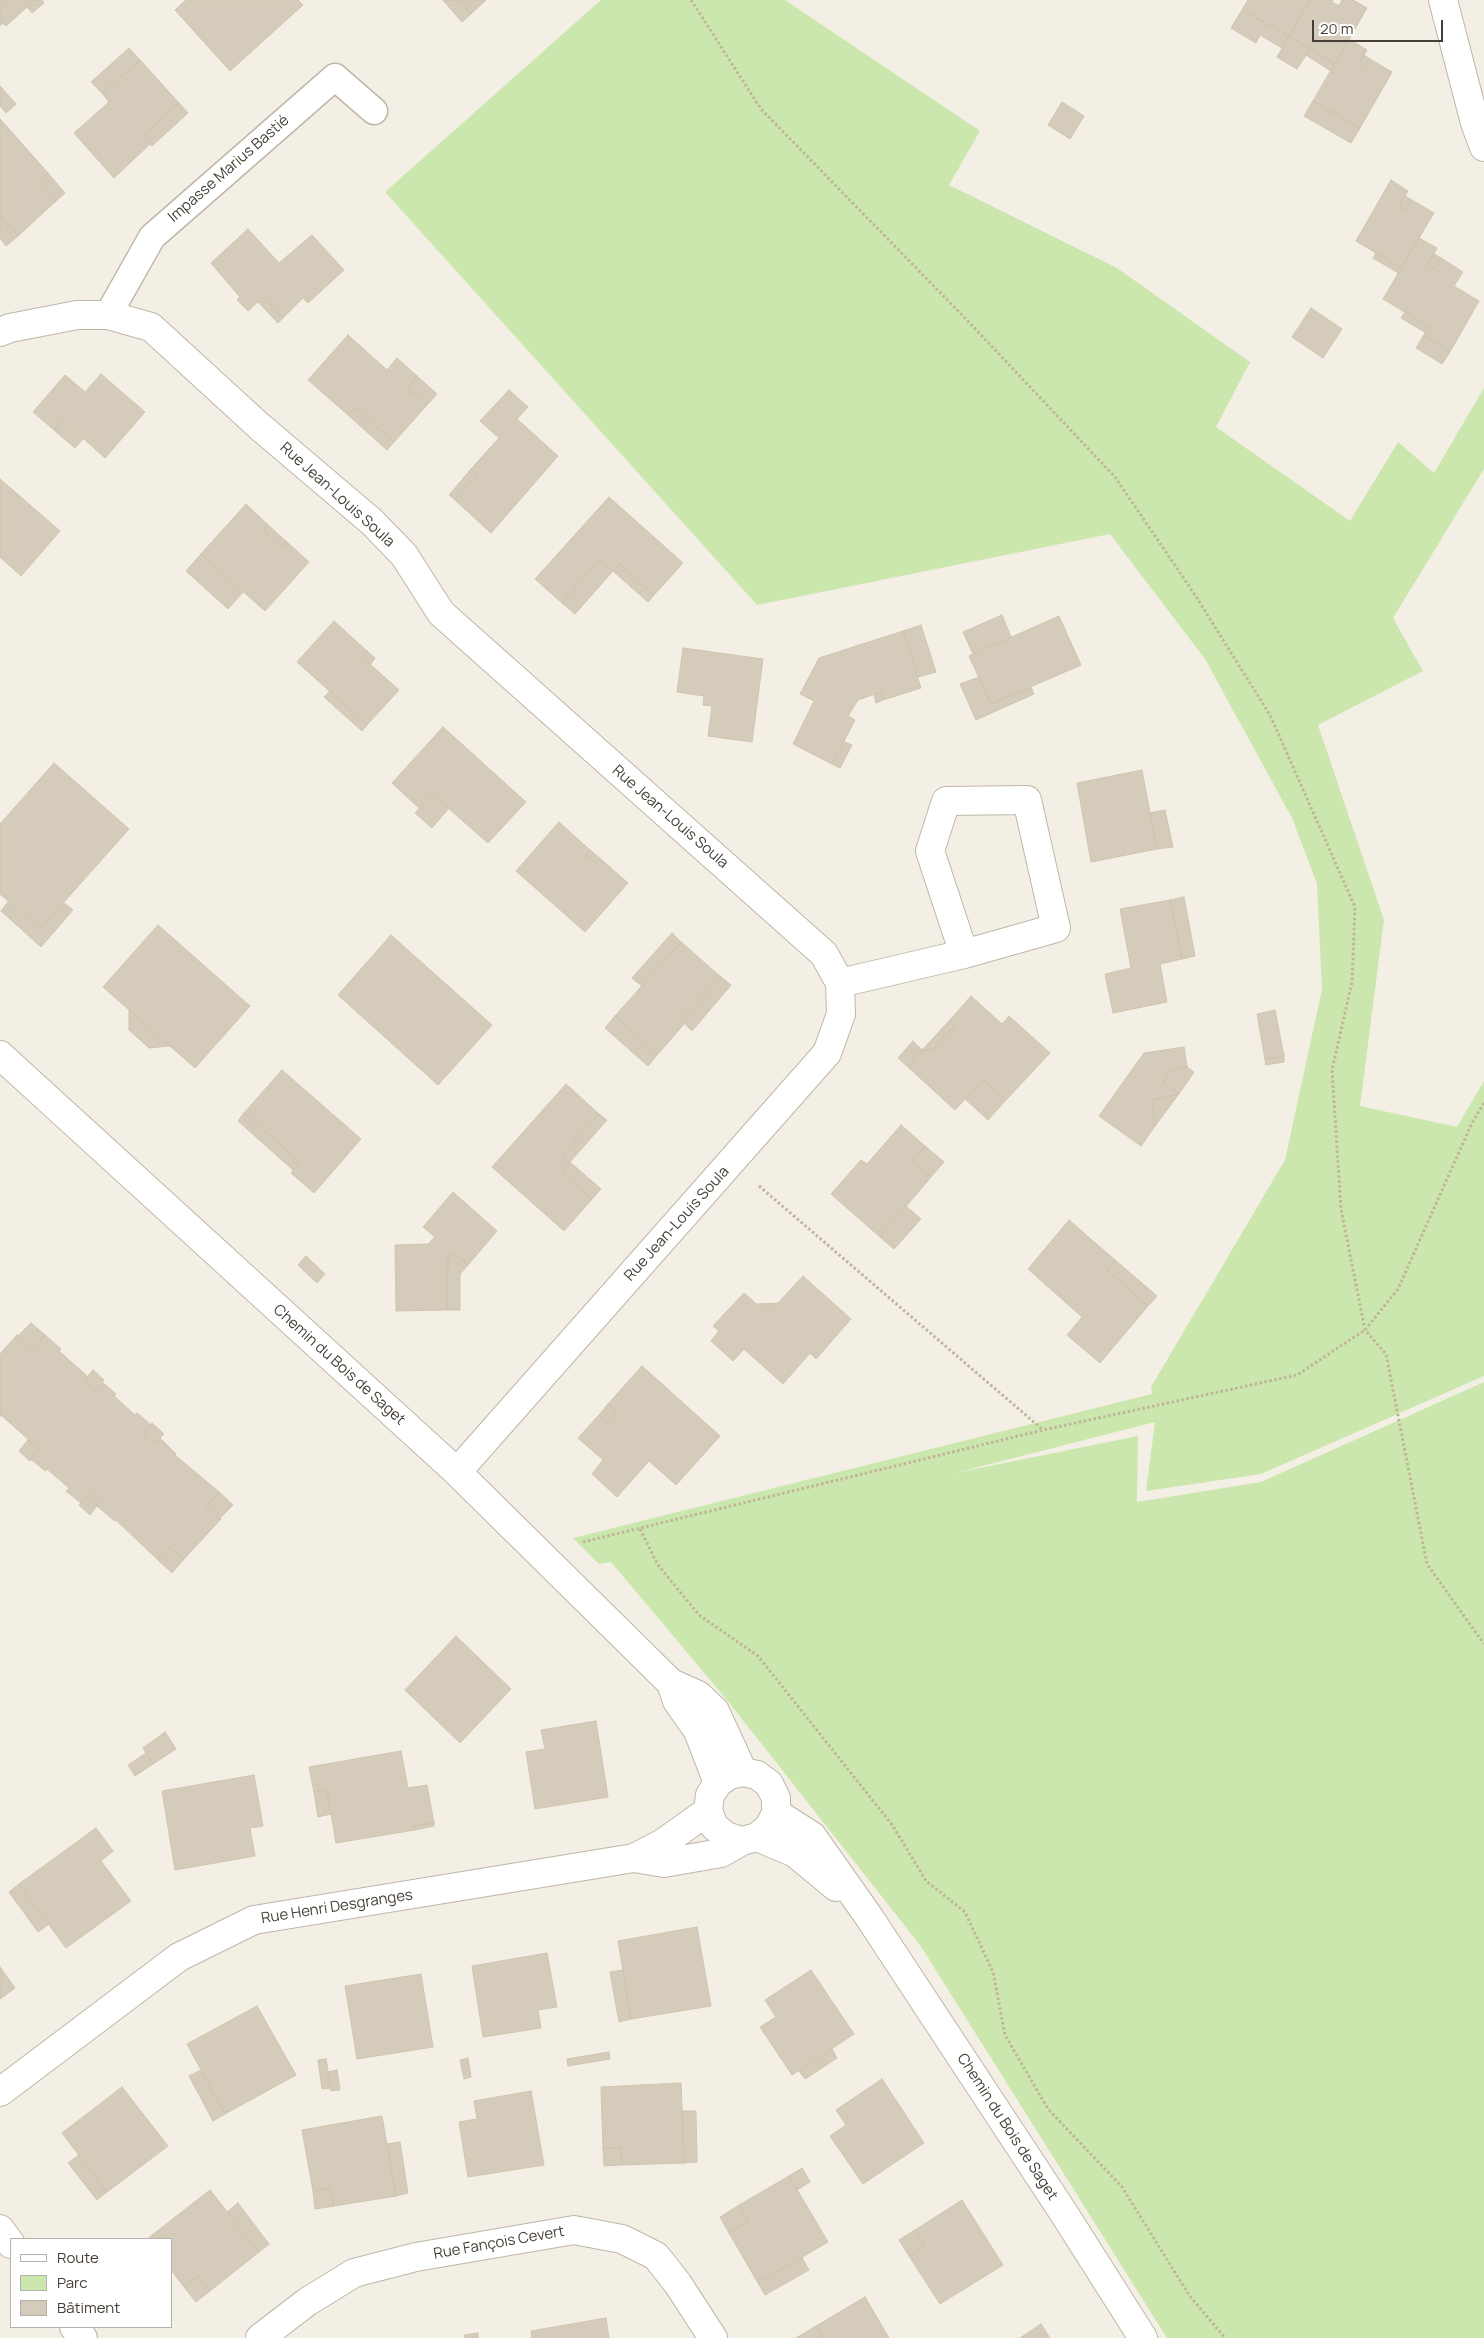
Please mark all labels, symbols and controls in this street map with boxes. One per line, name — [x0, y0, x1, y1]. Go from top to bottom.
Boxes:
scale bar — [1314, 10, 1445, 42]
text: 20 m — [1320, 18, 1353, 39]
street label: Impasse Marius Bastié — [165, 112, 293, 226]
street label: Rue Jean-Louis Soula — [276, 439, 398, 551]
street label: Rue Jean-Louis Soula — [608, 762, 732, 872]
street label: Rue Jean-Louis Soula — [621, 1163, 733, 1285]
street label: Chemin du Bois de Saget — [269, 1301, 409, 1429]
street label: Rue Henri Desgranges — [260, 1886, 414, 1928]
street label: Chemin du Bois de Saget — [953, 2050, 1061, 2204]
street label: Rue Fançois Cevert — [432, 2223, 566, 2263]
legend — [10, 2238, 172, 2328]
text: Route — [57, 2247, 99, 2268]
text: Parc — [57, 2272, 88, 2293]
text: Bâtiment — [57, 2297, 120, 2318]

